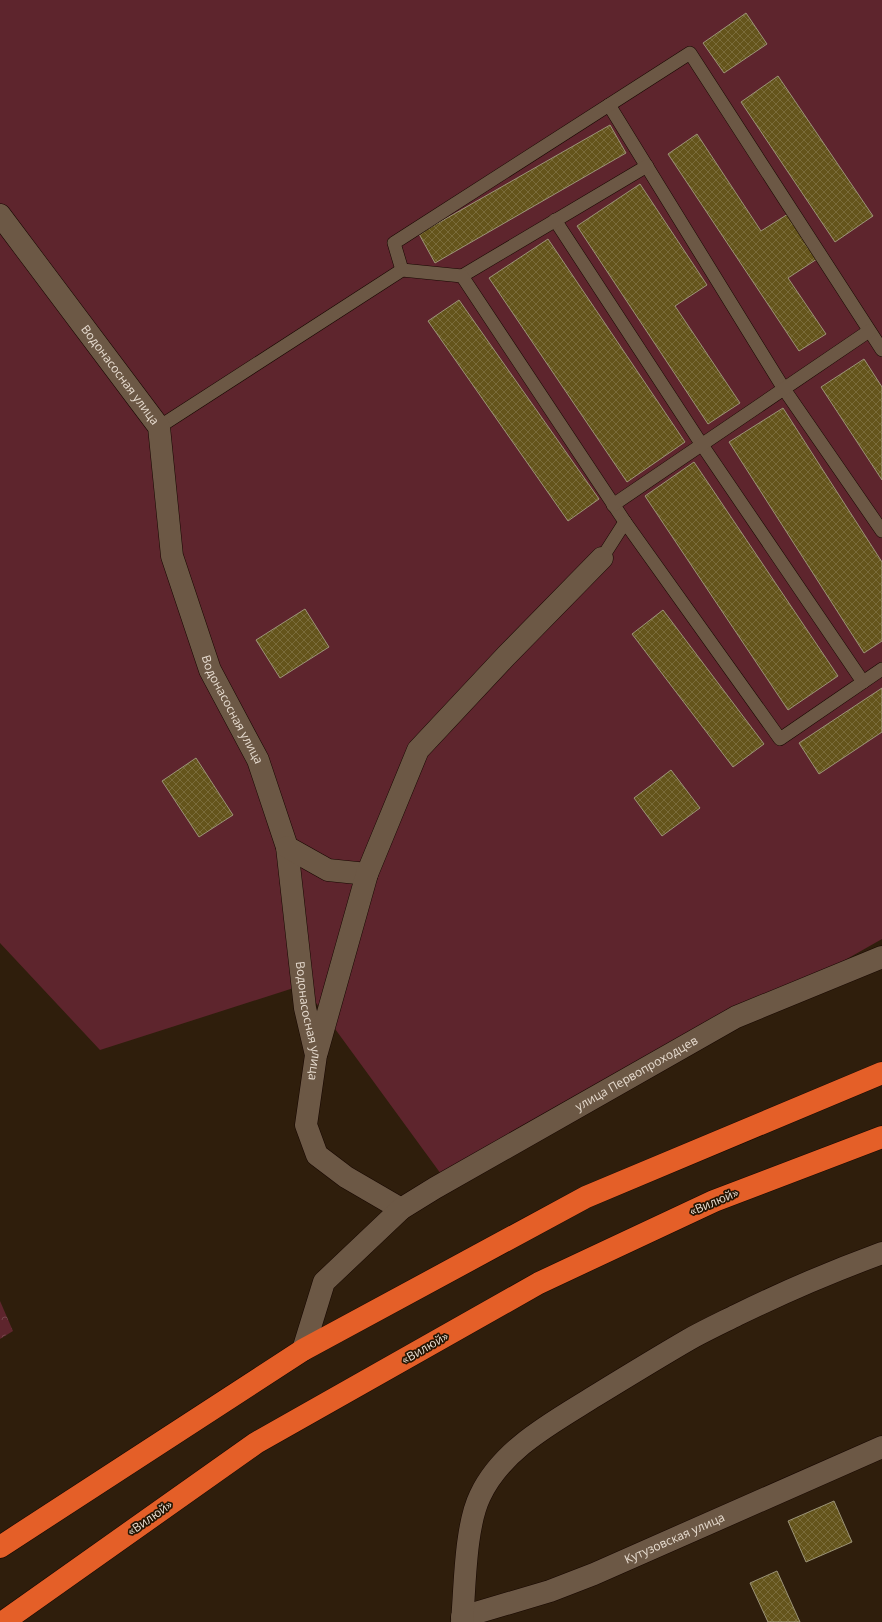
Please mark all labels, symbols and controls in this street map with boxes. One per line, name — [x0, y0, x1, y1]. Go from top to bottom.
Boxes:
street label: Водонасосная улица — [77, 321, 163, 428]
street label: Водонасосная улица — [198, 653, 268, 766]
street label: Водонасосная улица — [292, 960, 325, 1082]
street label: улица Первопроходцев — [572, 1031, 701, 1115]
street label: «Вилюй» — [687, 1184, 741, 1219]
street label: «Вилюй» — [398, 1327, 451, 1368]
street label: «Вилюй» — [124, 1496, 176, 1539]
street label: Кутузовская улица — [622, 1508, 727, 1568]

